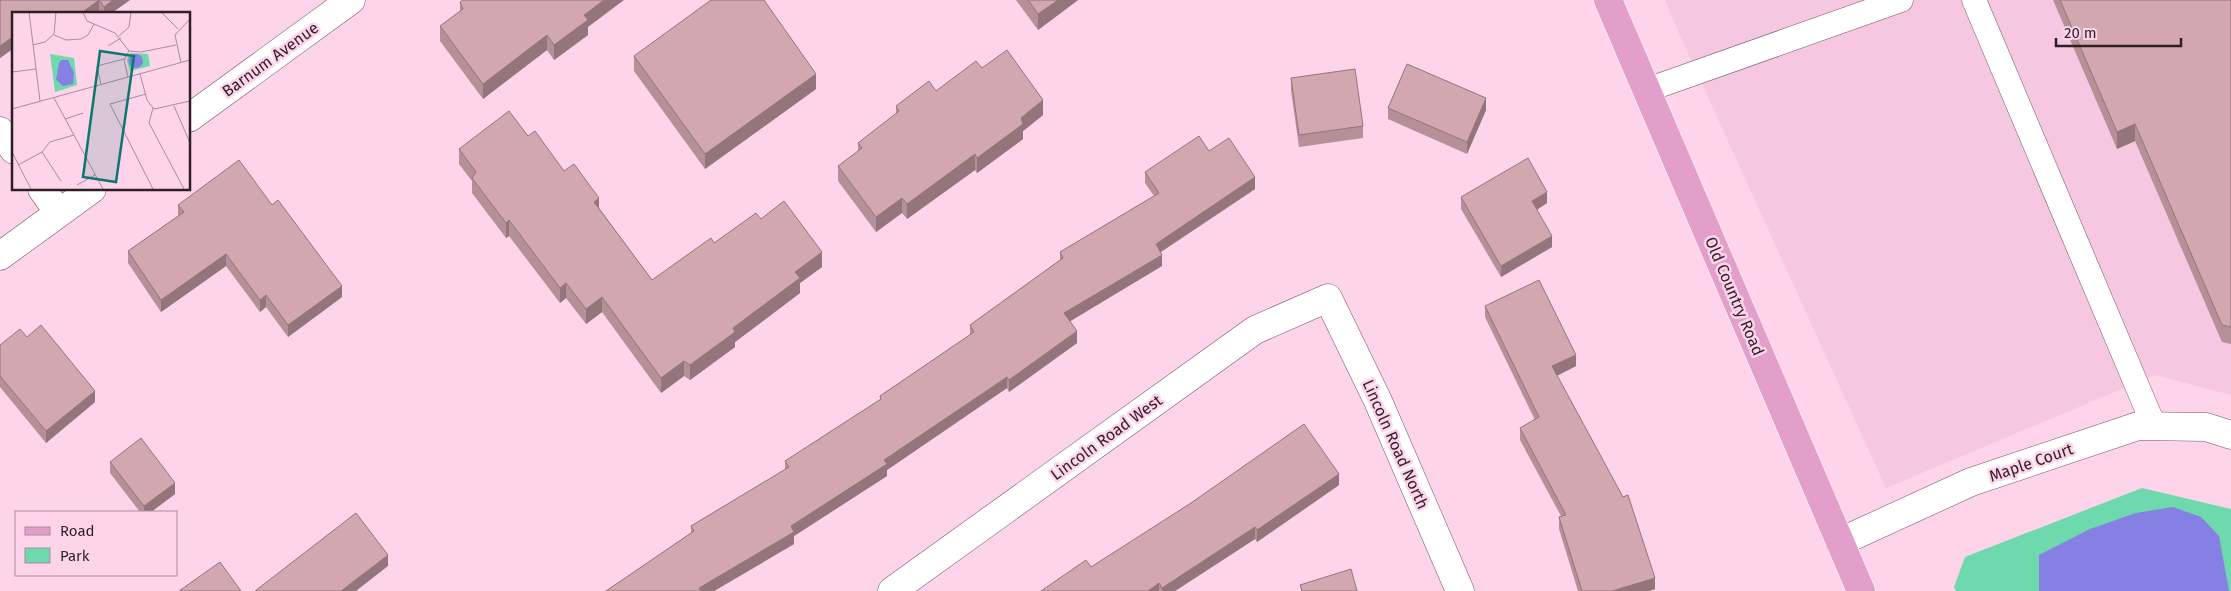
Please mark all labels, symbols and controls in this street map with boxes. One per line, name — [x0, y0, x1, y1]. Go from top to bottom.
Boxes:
inset map — [12, 12, 190, 190]
scale bar — [2056, 15, 2181, 47]
street label: Barnum Avenue — [218, 18, 322, 101]
text: 20 m — [2064, 24, 2097, 42]
street label: Old Country Road — [1701, 234, 1768, 358]
street label: Lincoln Road North — [1358, 377, 1433, 512]
street label: Lincoln Road West — [1047, 391, 1166, 484]
street label: Maple Court — [1987, 439, 2076, 486]
legend — [15, 511, 178, 576]
text: Road — [60, 522, 95, 540]
text: Park — [60, 547, 90, 565]

